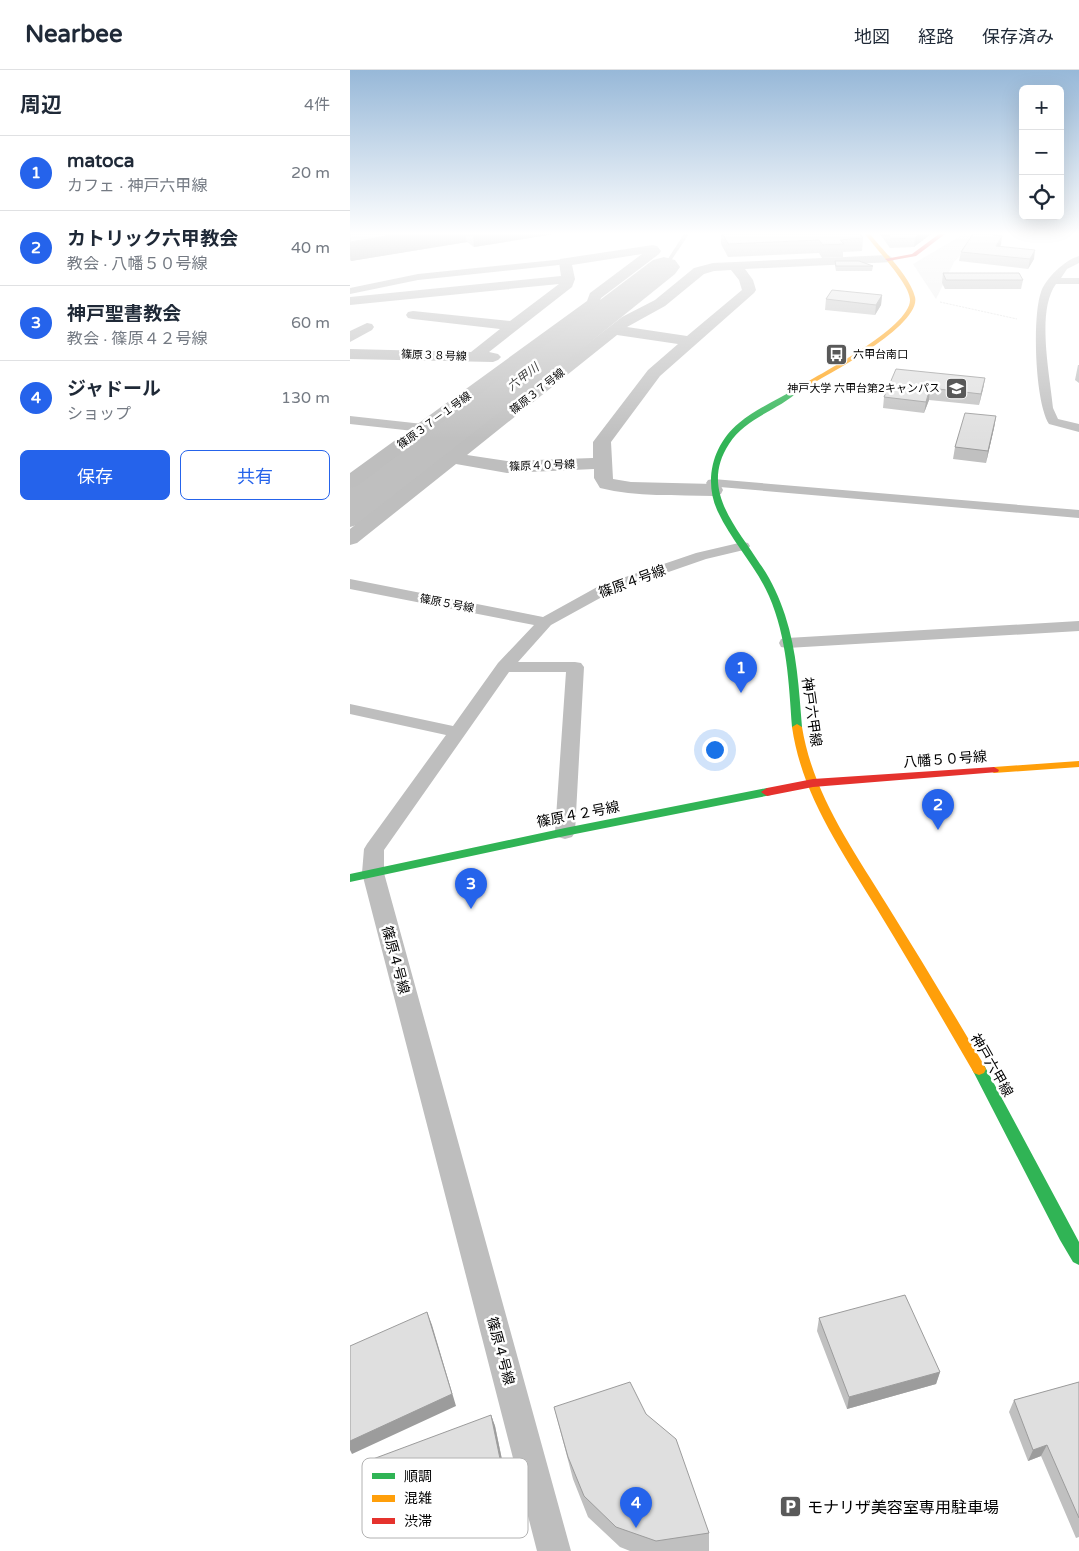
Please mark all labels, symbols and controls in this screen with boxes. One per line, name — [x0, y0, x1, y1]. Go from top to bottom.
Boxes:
text: Nearbee — [25, 20, 123, 49]
text: 地図 — [854, 26, 890, 48]
text: 経路 — [918, 26, 954, 48]
text: 保存済み — [982, 26, 1054, 48]
map controls — [1019, 85, 1064, 220]
button: + — [1019, 85, 1064, 130]
text: 周辺 — [20, 93, 62, 118]
text: 4件 — [304, 95, 330, 115]
button: − — [1019, 130, 1064, 175]
text: matoca — [67, 150, 134, 172]
text: 1 — [31, 163, 41, 183]
text: 20 m — [291, 163, 330, 183]
button: locate — [1019, 175, 1064, 220]
text: カフェ · 神戸六甲線 — [67, 176, 207, 196]
text: カトリック六甲教会 — [67, 228, 238, 250]
text: 2 — [31, 238, 41, 258]
text: 40 m — [291, 238, 330, 258]
text: 教会 · 八幡５０号線 — [67, 254, 207, 274]
text: 神戸聖書教会 — [67, 303, 181, 325]
text: 3 — [31, 313, 41, 333]
text: 60 m — [291, 313, 330, 333]
text: 教会 · 篠原４２号線 — [67, 329, 207, 349]
bus stop icon: 六甲台南口 — [825, 342, 849, 366]
street label: 篠原３８号線 — [401, 348, 467, 363]
place label: 六甲台南口 — [853, 348, 908, 361]
water label: 六甲川 — [505, 359, 543, 394]
street label: 篠原３７号線 — [507, 366, 567, 417]
school or university icon: 神戸大学 六甲台第2キャンパス — [944, 376, 968, 400]
text: ジャドール — [67, 378, 161, 400]
place label: 神戸大学 六甲台第2キャンパス — [787, 382, 940, 395]
text: 4 — [31, 388, 41, 408]
text: 130 m — [281, 388, 330, 408]
street label: 篠原３７－１号線 — [395, 389, 474, 452]
text: ショップ — [67, 404, 131, 424]
button: 保存 — [20, 450, 170, 500]
button: 共有 — [180, 450, 330, 500]
street label: 篠原４０号線 — [509, 458, 575, 473]
street label: 篠原４号線 — [596, 562, 668, 601]
street label: 篠原５号線 — [419, 592, 475, 615]
pin: 1 — [725, 652, 757, 693]
street label: 神戸六甲線 — [798, 676, 825, 748]
your location — [702, 737, 728, 763]
street label: 八幡５０号線 — [903, 748, 988, 771]
pin: 2 — [922, 789, 954, 830]
street label: 篠原４２号線 — [535, 798, 621, 831]
pin: 3 — [455, 868, 487, 909]
street label: 篠原４号線 — [378, 924, 413, 996]
street label: 神戸六甲線 — [967, 1031, 1016, 1100]
street label: 篠原４号線 — [483, 1315, 518, 1387]
legend — [362, 1458, 528, 1538]
text: 順調 — [404, 1468, 432, 1485]
pin: 4 — [620, 1487, 652, 1528]
text: 混雑 — [404, 1490, 432, 1507]
parking icon: モナリザ美容室専用駐車場 — [779, 1495, 803, 1519]
place label: モナリザ美容室専用駐車場 — [807, 1498, 999, 1518]
text: 渋滞 — [404, 1513, 432, 1530]

